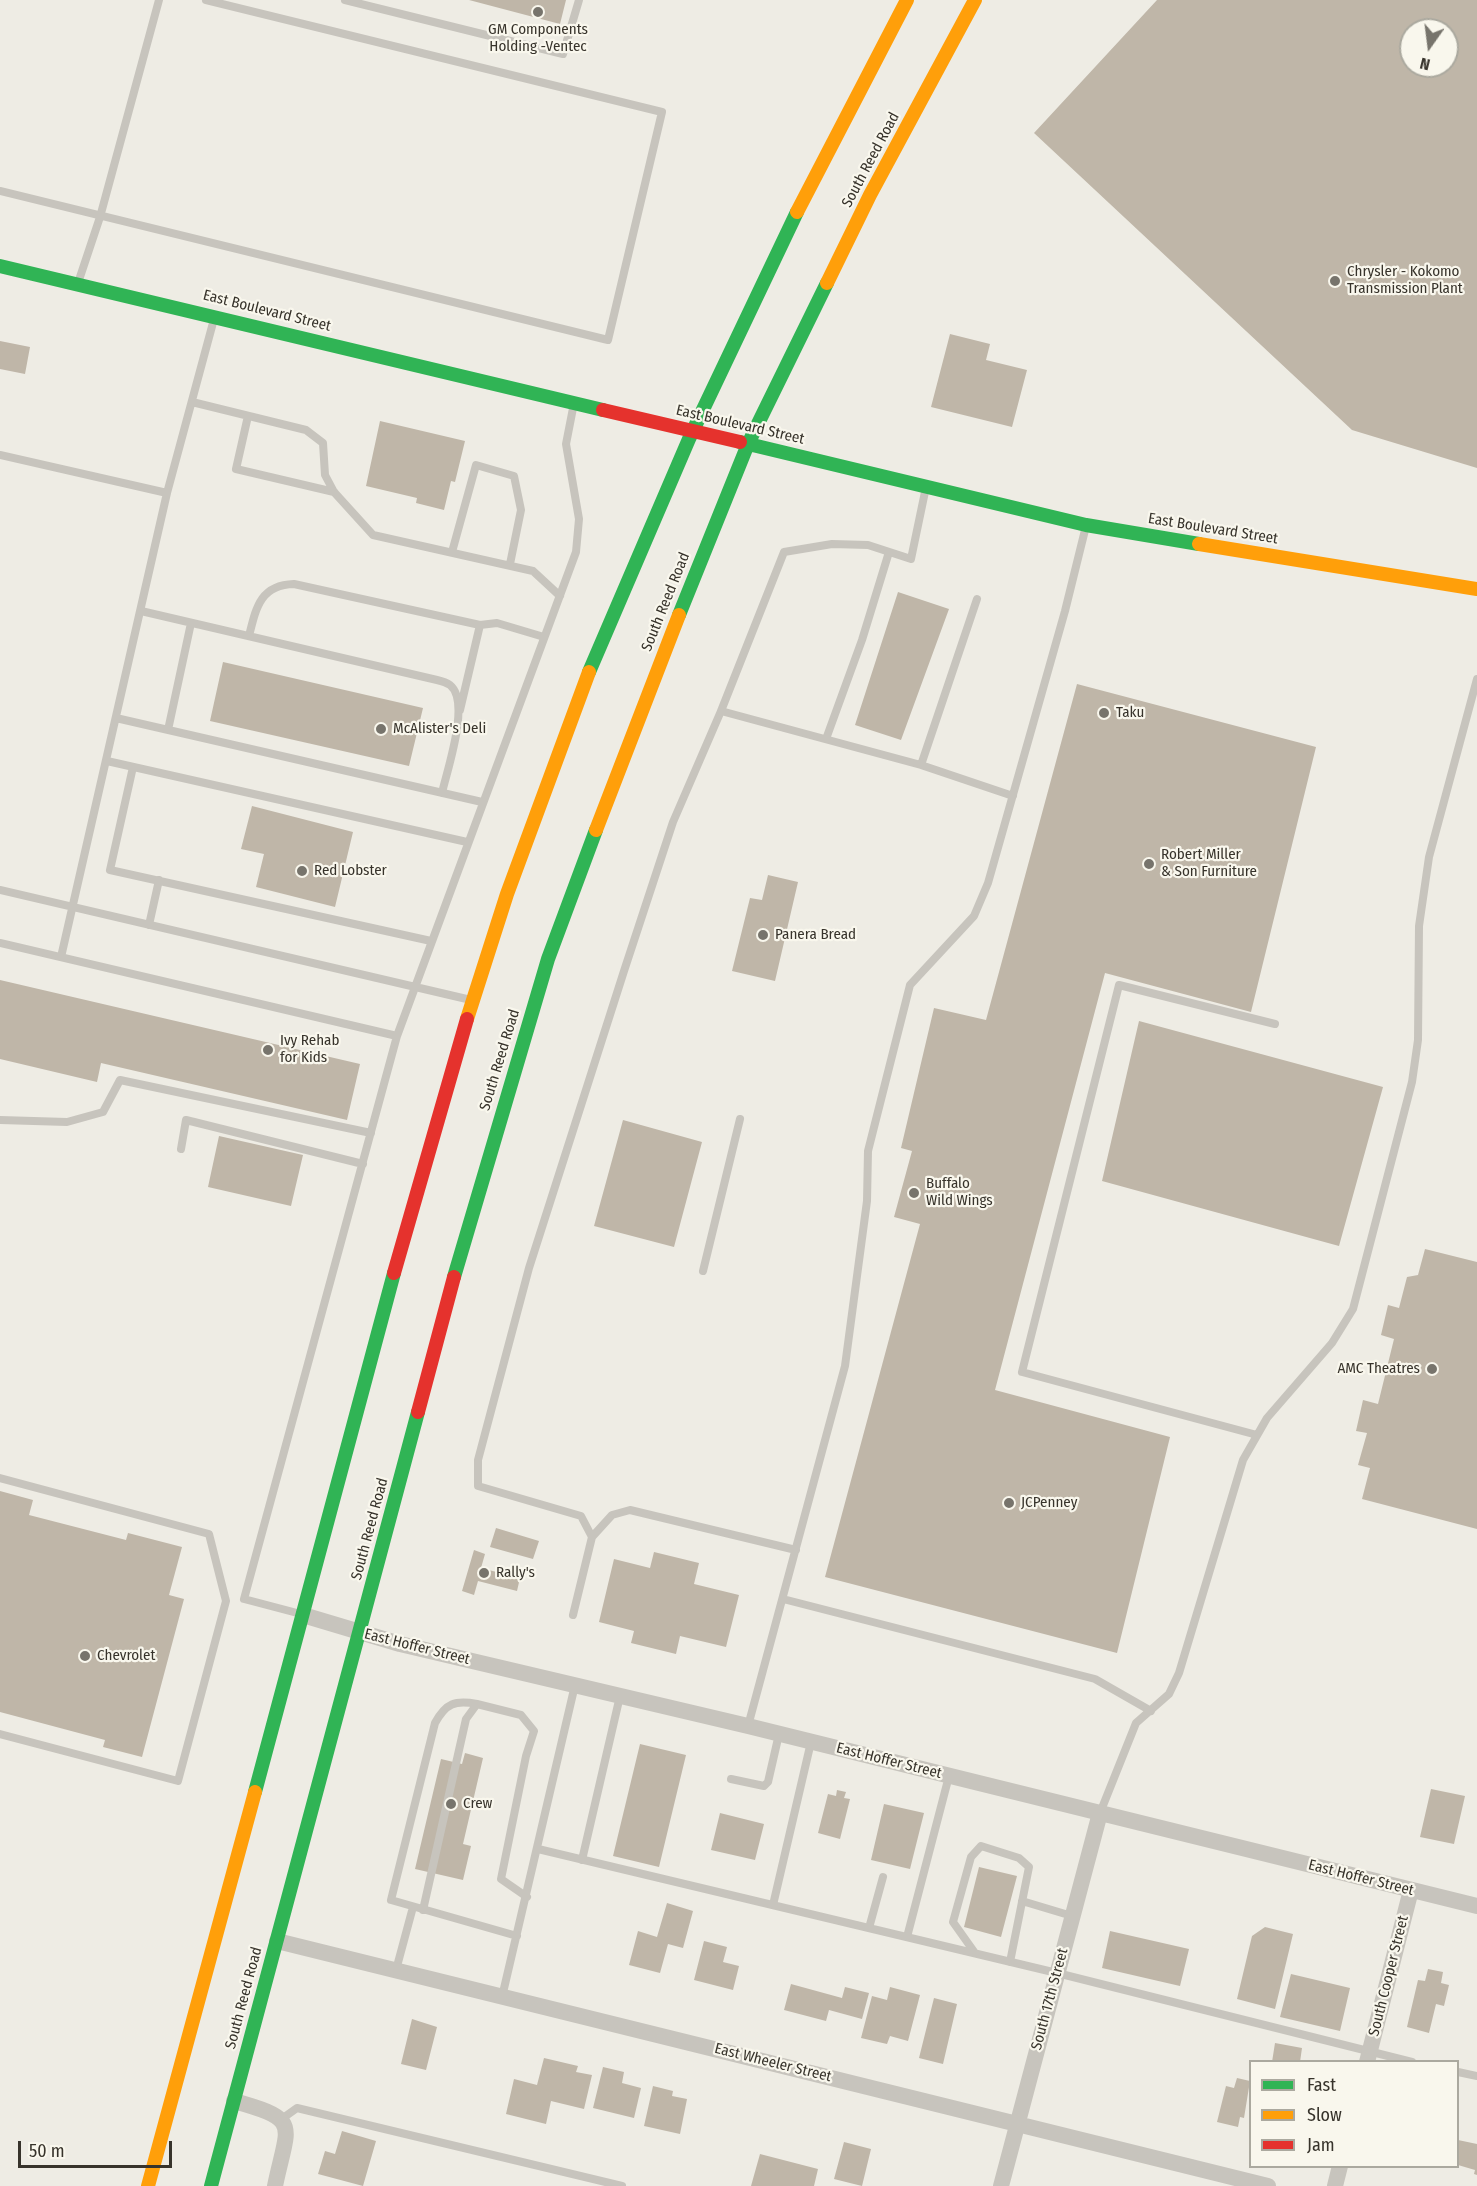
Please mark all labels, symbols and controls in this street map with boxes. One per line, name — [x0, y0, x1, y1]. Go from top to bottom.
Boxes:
marker: GM Components Holding -Ventec — [531, 5, 545, 19]
north arrow — [1399, 18, 1459, 78]
place label: GM Components Holding -Ventec — [488, 21, 588, 56]
text: N — [1418, 54, 1432, 74]
street label: South Reed Road — [838, 109, 904, 211]
place label: Chrysler - Kokomo Transmission Plant — [1347, 263, 1463, 298]
marker: Chrysler - Kokomo Transmission Plant — [1328, 274, 1342, 288]
street label: East Boulevard Street — [201, 286, 333, 336]
street label: East Boulevard Street — [674, 401, 806, 449]
street label: East Boulevard Street — [1147, 510, 1279, 548]
street label: South Reed Road — [638, 550, 694, 654]
place label: Taku — [1116, 704, 1144, 722]
marker: Taku — [1097, 706, 1111, 720]
place label: McAlister's Deli — [393, 720, 486, 738]
marker: McAlister's Deli — [374, 722, 388, 736]
place label: Robert Miller & Son Furniture — [1161, 846, 1257, 881]
marker: Robert Miller & Son Furniture — [1142, 857, 1156, 871]
place label: Red Lobster — [314, 862, 387, 880]
marker: Red Lobster — [295, 864, 309, 878]
place label: Panera Bread — [775, 926, 856, 944]
marker: Panera Bread — [756, 928, 770, 942]
street label: South Reed Road — [476, 1007, 524, 1113]
place label: Ivy Rehab for Kids — [280, 1032, 339, 1067]
marker: Ivy Rehab for Kids — [261, 1043, 275, 1057]
place label: Buffalo Wild Wings — [926, 1175, 993, 1210]
marker: Buffalo Wild Wings — [907, 1186, 921, 1200]
place label: AMC Theatres — [1337, 1360, 1420, 1378]
marker: AMC Theatres — [1425, 1362, 1439, 1376]
street label: South Reed Road — [348, 1476, 392, 1582]
place label: JCPenney — [1021, 1494, 1077, 1512]
marker: JCPenney — [1002, 1496, 1016, 1510]
place label: Rally's — [496, 1564, 535, 1582]
marker: Rally's — [477, 1566, 491, 1580]
street label: East Hoffer Street — [362, 1625, 472, 1669]
place label: Chevrolet — [97, 1647, 155, 1665]
marker: Chevrolet — [78, 1649, 92, 1663]
street label: East Hoffer Street — [834, 1739, 944, 1783]
place label: Crew — [463, 1795, 492, 1813]
marker: Crew — [444, 1797, 458, 1811]
street label: East Hoffer Street — [1306, 1856, 1416, 1900]
street label: South Cooper Street — [1365, 1914, 1413, 2038]
street label: South Reed Road — [222, 1945, 266, 2051]
street label: South 17th Street — [1028, 1946, 1072, 2052]
street label: East Wheeler Street — [713, 2040, 833, 2086]
legend — [1249, 2060, 1459, 2168]
text: Fast — [1307, 2074, 1336, 2096]
text: Slow — [1307, 2104, 1342, 2126]
scale bar — [21, 2129, 176, 2167]
text: Jam — [1307, 2134, 1335, 2156]
text: 50 m — [29, 2140, 65, 2162]

